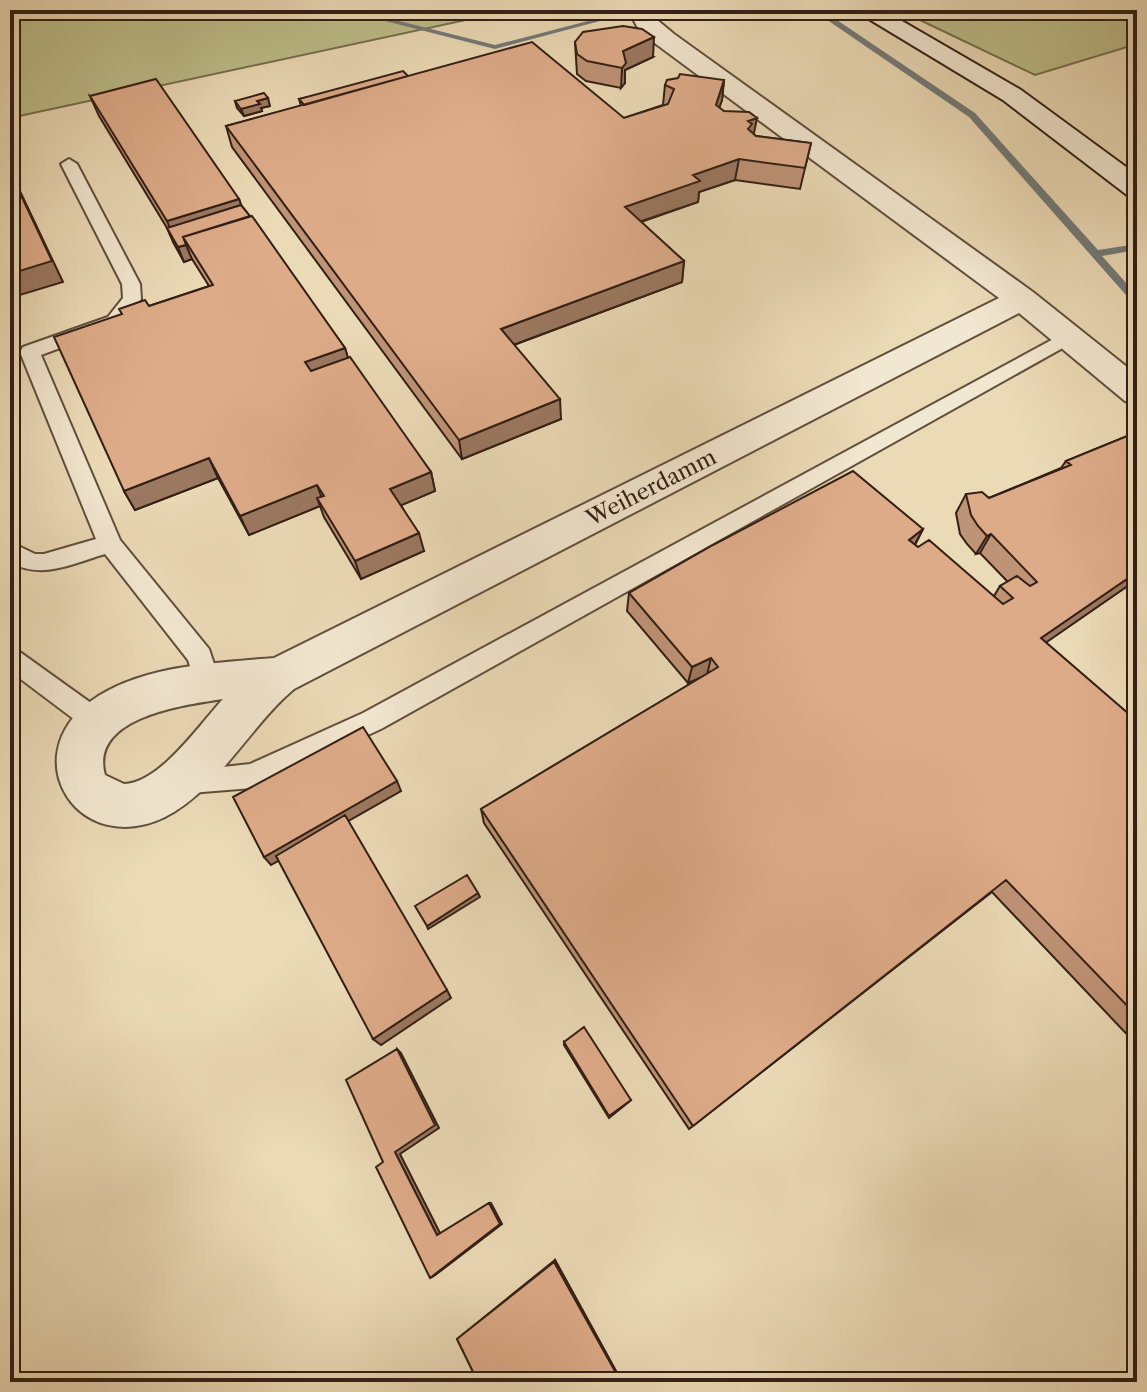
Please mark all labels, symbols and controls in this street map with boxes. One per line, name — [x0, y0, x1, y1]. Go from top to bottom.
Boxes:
street label: Weiherdamm — [581, 443, 721, 532]

